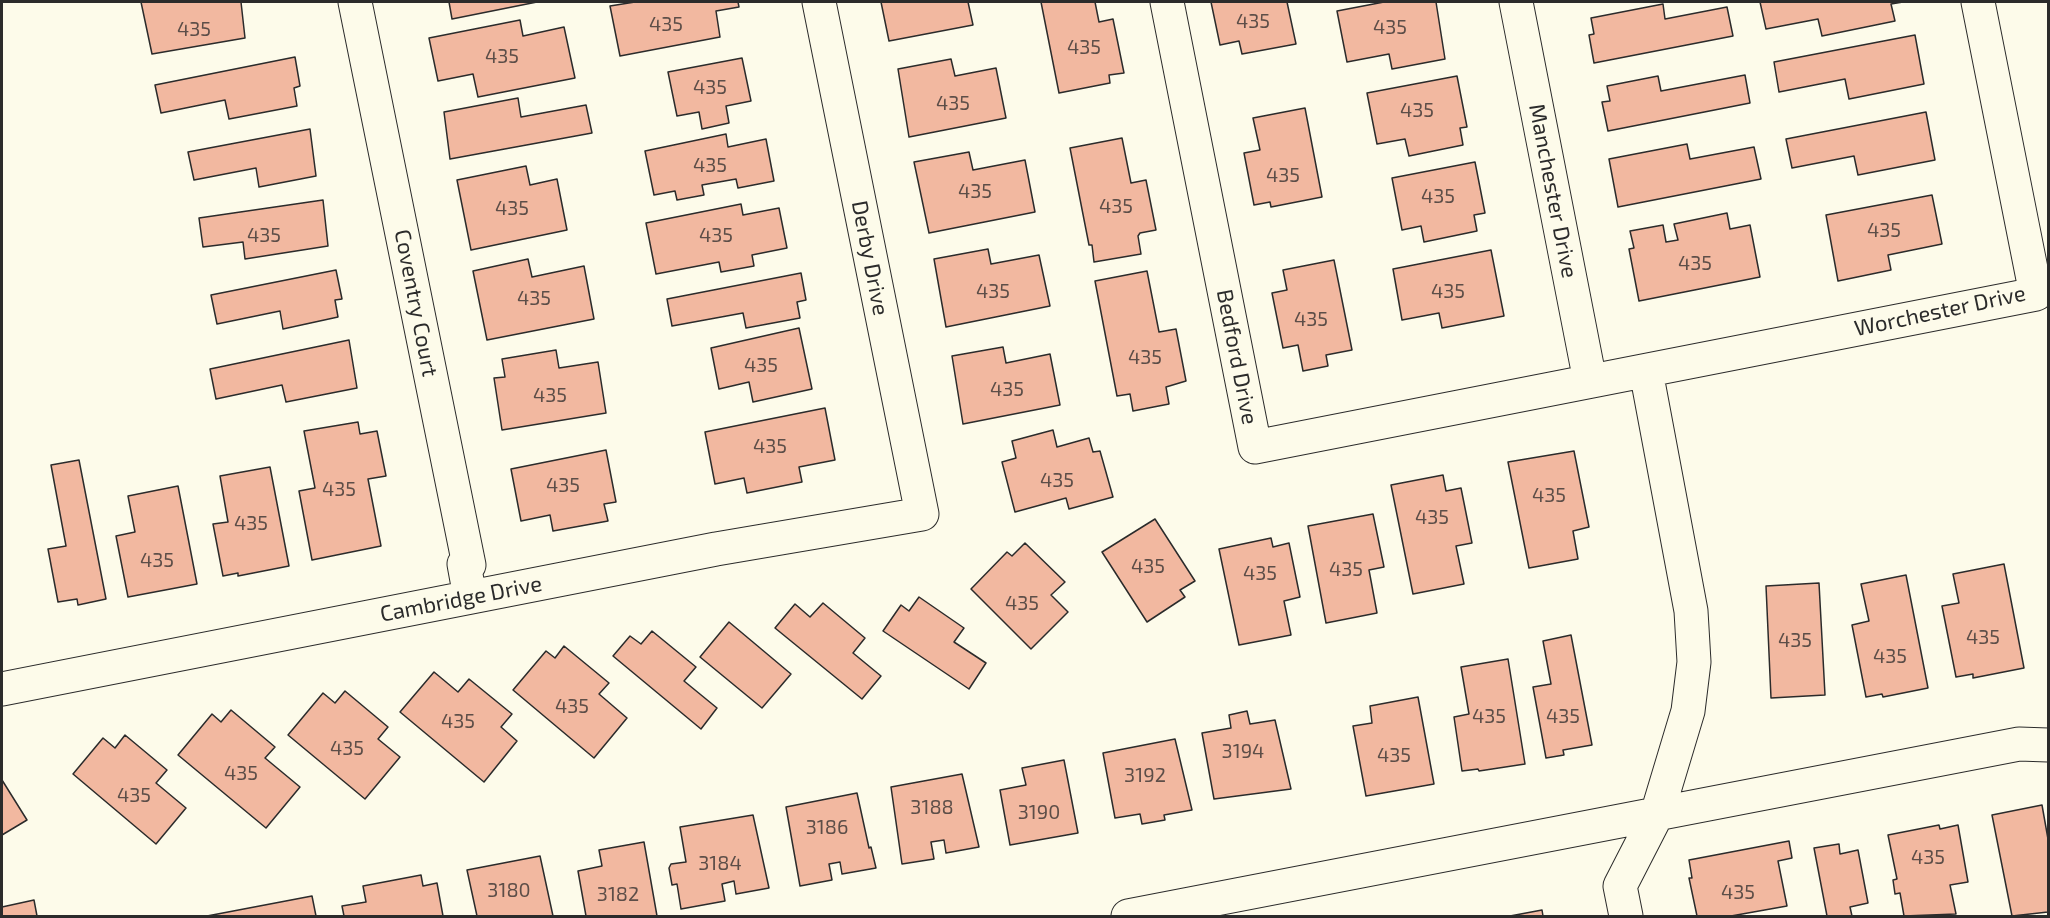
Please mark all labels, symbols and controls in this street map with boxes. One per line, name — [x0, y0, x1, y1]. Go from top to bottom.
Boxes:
house number: 435 — [1236, 9, 1270, 33]
house number: 435 — [649, 12, 683, 36]
house number: 435 — [1373, 15, 1407, 39]
house number: 435 — [177, 17, 211, 41]
house number: 435 — [1067, 35, 1101, 59]
house number: 435 — [485, 44, 519, 68]
house number: 435 — [693, 75, 727, 99]
house number: 435 — [936, 91, 970, 115]
house number: 435 — [1400, 98, 1434, 122]
street label: Manchester Drive — [1523, 102, 1583, 280]
house number: 435 — [693, 153, 727, 177]
house number: 435 — [1266, 163, 1300, 187]
house number: 435 — [958, 179, 992, 203]
house number: 435 — [1421, 184, 1455, 208]
house number: 435 — [1099, 194, 1133, 218]
house number: 435 — [495, 196, 529, 220]
street label: Derby Drive — [846, 198, 894, 318]
house number: 435 — [1867, 218, 1901, 242]
house number: 435 — [247, 223, 281, 247]
house number: 435 — [699, 223, 733, 247]
street label: Coventry Court — [389, 227, 443, 379]
house number: 435 — [1678, 251, 1712, 275]
house number: 435 — [976, 279, 1010, 303]
house number: 435 — [1431, 279, 1465, 303]
street label: Worchester Drive — [1852, 280, 2028, 342]
house number: 435 — [517, 286, 551, 310]
street label: Bedford Drive — [1211, 287, 1263, 427]
house number: 435 — [1294, 307, 1328, 331]
house number: 435 — [1128, 345, 1162, 369]
house number: 435 — [744, 353, 778, 377]
house number: 435 — [990, 377, 1024, 401]
house number: 435 — [533, 383, 567, 407]
house number: 435 — [753, 434, 787, 458]
house number: 435 — [1040, 468, 1074, 492]
house number: 435 — [546, 473, 580, 497]
house number: 435 — [322, 477, 356, 501]
house number: 435 — [1532, 483, 1566, 507]
house number: 435 — [1415, 505, 1449, 529]
house number: 435 — [234, 511, 268, 535]
house number: 435 — [140, 548, 174, 572]
house number: 435 — [1131, 554, 1165, 578]
house number: 435 — [1329, 557, 1363, 581]
house number: 435 — [1243, 561, 1277, 585]
street label: Cambridge Drive — [378, 570, 544, 628]
house number: 435 — [1005, 591, 1039, 615]
house number: 435 — [1966, 625, 2000, 649]
house number: 435 — [1778, 628, 1812, 652]
house number: 435 — [1873, 644, 1907, 668]
house number: 435 — [555, 694, 589, 718]
house number: 435 — [1472, 704, 1506, 728]
house number: 435 — [1546, 704, 1580, 728]
house number: 435 — [441, 709, 475, 733]
house number: 435 — [330, 736, 364, 760]
house number: 3194 — [1222, 739, 1264, 763]
house number: 435 — [1377, 743, 1411, 767]
house number: 435 — [224, 761, 258, 785]
house number: 3192 — [1124, 763, 1166, 787]
house number: 435 — [117, 783, 151, 807]
house number: 3188 — [910, 795, 954, 819]
house number: 3190 — [1018, 800, 1060, 824]
house number: 3186 — [806, 815, 848, 839]
house number: 435 — [1911, 845, 1945, 869]
house number: 3184 — [698, 851, 742, 875]
house number: 3180 — [487, 878, 531, 902]
house number: 435 — [1721, 880, 1755, 904]
house number: 3182 — [597, 882, 639, 906]

